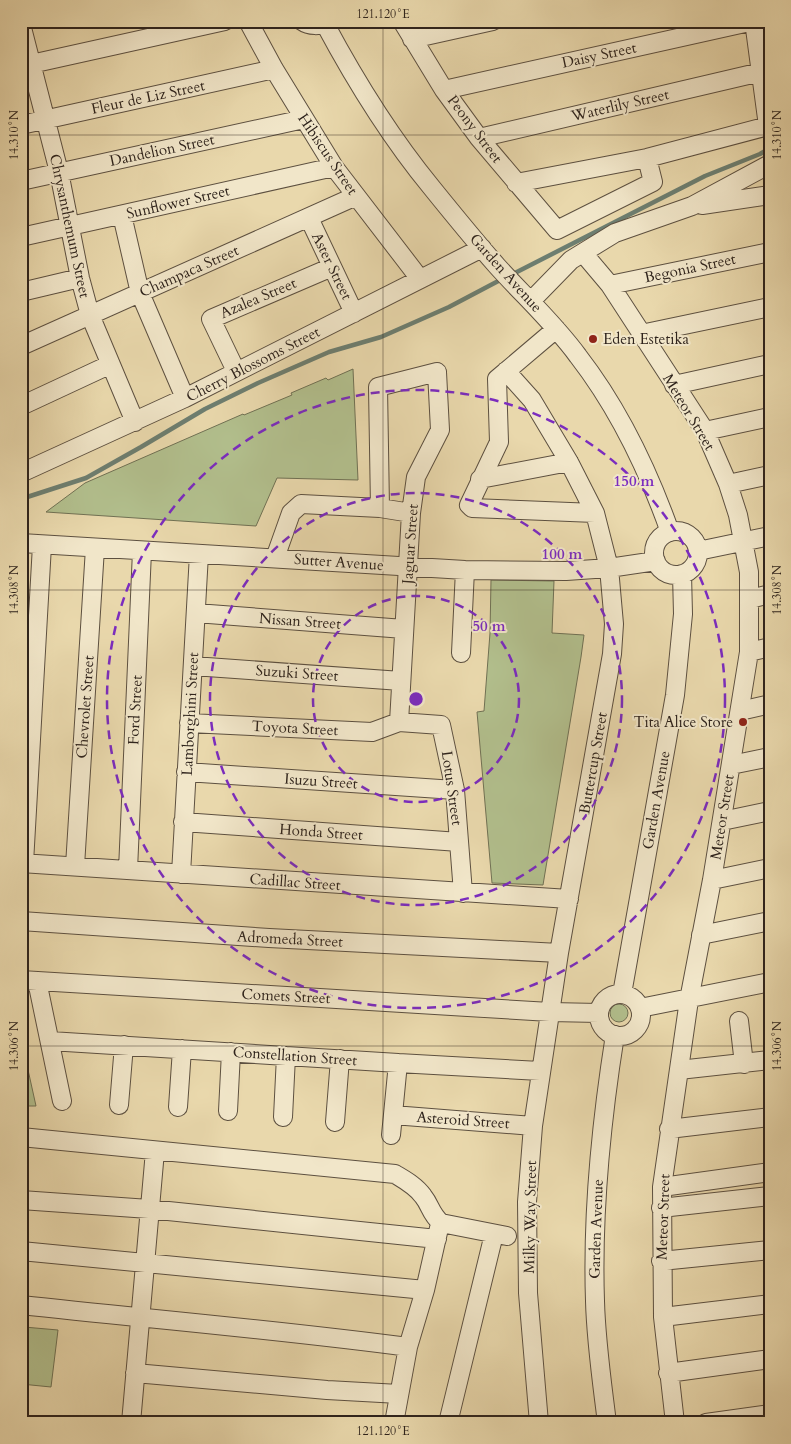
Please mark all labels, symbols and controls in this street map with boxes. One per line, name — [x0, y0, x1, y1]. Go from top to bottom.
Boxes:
text: 121.120°E — [356, 6, 410, 22]
street label: Daisy Street — [560, 37, 638, 73]
street label: Fleur de Liz Street — [89, 75, 207, 119]
street label: Waterlily Street — [568, 84, 671, 126]
street label: Peony Street — [443, 91, 507, 167]
text: 14.310°N — [6, 109, 22, 160]
street label: Hibiscus Street — [293, 109, 363, 199]
text: 14.310°N — [769, 109, 785, 160]
street label: Dandelion Street — [108, 129, 217, 171]
street label: Chrysanthemum Street — [45, 152, 95, 300]
street label: Sunflower Street — [124, 180, 232, 224]
street label: Aster Street — [307, 229, 357, 303]
street label: Garden Avenue — [465, 229, 547, 317]
street label: Champaca Street — [136, 240, 242, 302]
street label: Begonia Street — [642, 249, 738, 287]
street label: Azalea Street — [217, 273, 299, 323]
street label: Cherry Blossoms Street — [183, 321, 323, 406]
place label: Eden Estetika — [603, 329, 689, 349]
marker: Eden Estetika — [587, 333, 599, 345]
street label: Meteor Street — [658, 370, 720, 454]
text: 150 m — [614, 471, 655, 491]
street label: Jaguar Street — [397, 503, 423, 587]
text: 100 m — [542, 544, 583, 564]
street label: Sutter Avenue — [293, 549, 385, 575]
text: 14.308°N — [6, 564, 22, 615]
text: 14.308°N — [769, 564, 785, 615]
street label: Nissan Street — [258, 608, 342, 634]
text: 50 m — [472, 616, 506, 636]
street label: Lamborghini Street — [177, 652, 203, 776]
street label: Chevrolet Street — [71, 655, 99, 759]
street label: Suzuki Street — [255, 660, 339, 686]
street label: Ford Street — [123, 674, 147, 746]
centre of rings — [407, 690, 425, 708]
street label: Buttercup Street — [574, 710, 612, 816]
place label: Tita Alice Store — [634, 712, 733, 732]
street label: Toyota Street — [251, 716, 339, 740]
marker: Tita Alice Store — [737, 716, 749, 728]
street label: Lotus Street — [437, 749, 467, 827]
street label: Garden Avenue — [637, 749, 675, 851]
street label: Isuzu Street — [284, 768, 359, 794]
street label: Meteor Street — [705, 773, 739, 861]
street label: Honda Street — [279, 819, 364, 845]
street label: Cadillac Street — [249, 869, 341, 895]
street label: Adromeda Street — [236, 926, 344, 952]
street label: Comets Street — [241, 984, 331, 1008]
text: 14.306°N — [6, 1020, 22, 1071]
text: 14.306°N — [769, 1020, 785, 1071]
street label: Constellation Street — [232, 1042, 358, 1070]
street label: Asteroid Street — [416, 1107, 510, 1133]
street label: Milky Way Street — [519, 1160, 541, 1274]
street label: Meteor Street — [652, 1173, 675, 1260]
street label: Garden Avenue — [584, 1179, 608, 1279]
text: 121.120°E — [356, 1423, 410, 1439]

